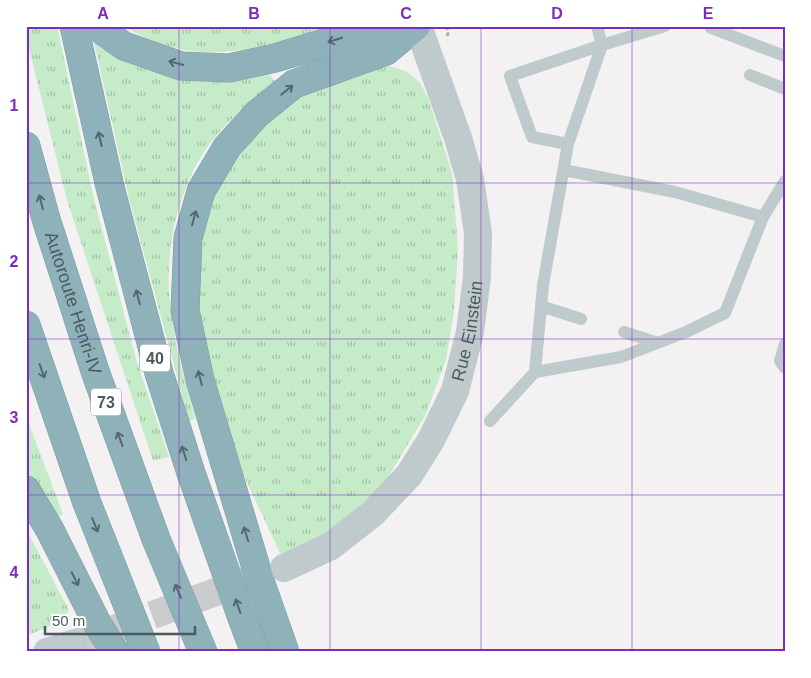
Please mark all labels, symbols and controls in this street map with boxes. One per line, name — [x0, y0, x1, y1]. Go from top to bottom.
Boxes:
text: A — [97, 5, 109, 22]
text: B — [248, 5, 260, 22]
text: C — [400, 5, 412, 22]
text: D — [551, 5, 563, 22]
text: E — [703, 5, 714, 22]
one-way arrow — [327, 35, 343, 45]
one-way arrow — [169, 58, 185, 68]
one-way arrow — [280, 84, 293, 95]
text: 1 — [10, 97, 19, 114]
one-way arrow — [95, 132, 104, 148]
one-way arrow — [36, 194, 45, 210]
one-way arrow — [189, 211, 199, 227]
street label: Autoroute Henri-IV — [41, 229, 106, 377]
text: 2 — [10, 253, 19, 270]
street label: Rue Einstein — [448, 280, 486, 383]
one-way arrow — [133, 290, 142, 306]
road number: 40 — [140, 344, 170, 372]
one-way arrow — [38, 363, 47, 379]
one-way arrow — [195, 371, 204, 387]
road number: 73 — [91, 388, 121, 416]
text: 3 — [10, 409, 19, 426]
one-way arrow — [115, 432, 124, 447]
one-way arrow — [179, 445, 189, 461]
one-way arrow — [91, 517, 100, 532]
one-way arrow — [241, 526, 251, 542]
text: 4 — [10, 564, 19, 581]
one-way arrow — [71, 571, 80, 586]
one-way arrow — [172, 584, 182, 599]
one-way arrow — [233, 599, 242, 615]
scale bar — [45, 603, 195, 635]
text: 50 m — [52, 612, 85, 629]

